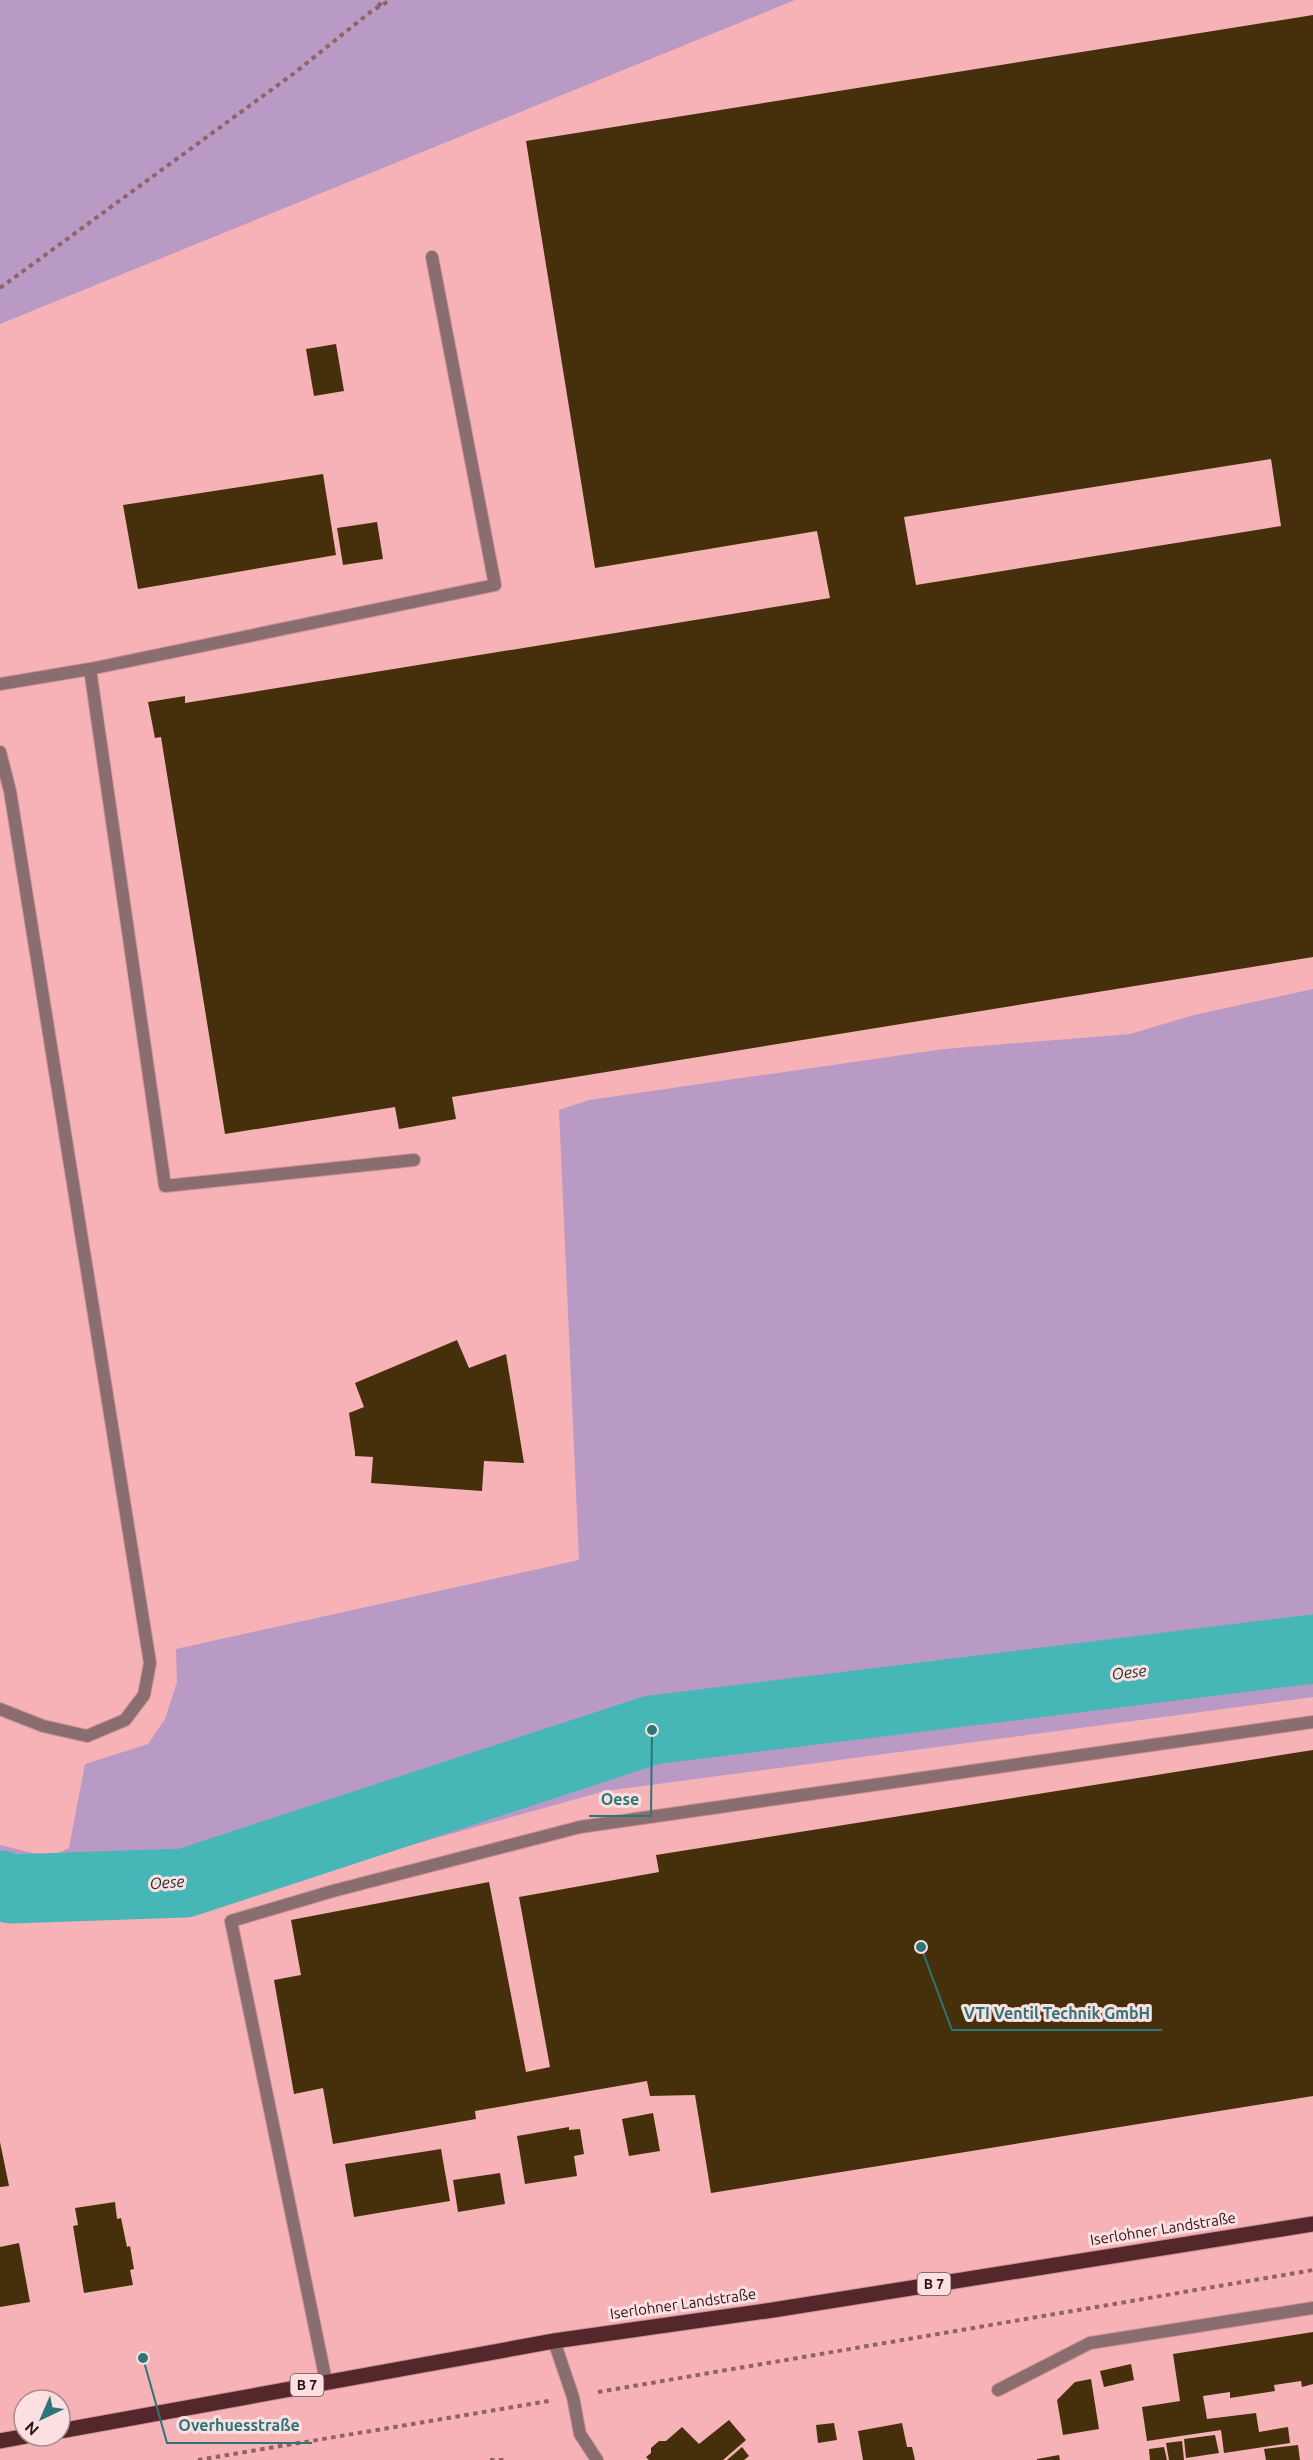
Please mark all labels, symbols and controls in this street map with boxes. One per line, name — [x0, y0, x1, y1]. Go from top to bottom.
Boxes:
water label: Oese — [1111, 1661, 1147, 1683]
callout: Oese — [589, 1782, 651, 1816]
text: Oese — [601, 1790, 639, 1808]
water label: Oese — [149, 1872, 185, 1892]
callout: VTI Ventil Technik GmbH — [952, 1996, 1162, 2030]
text: VTI Ventil Technik GmbH — [964, 2004, 1150, 2022]
street label: Iserlohner Landstraße — [1089, 2209, 1237, 2248]
road number: B 7 — [918, 2273, 950, 2295]
street label: Iserlohner Landstraße — [609, 2285, 757, 2322]
road number: B 7 — [290, 2374, 324, 2396]
north arrow — [12, 2388, 72, 2448]
callout: Overhuesstraße — [167, 2409, 312, 2443]
text: Overhuesstraße — [178, 2416, 300, 2434]
text: N — [21, 2418, 42, 2439]

